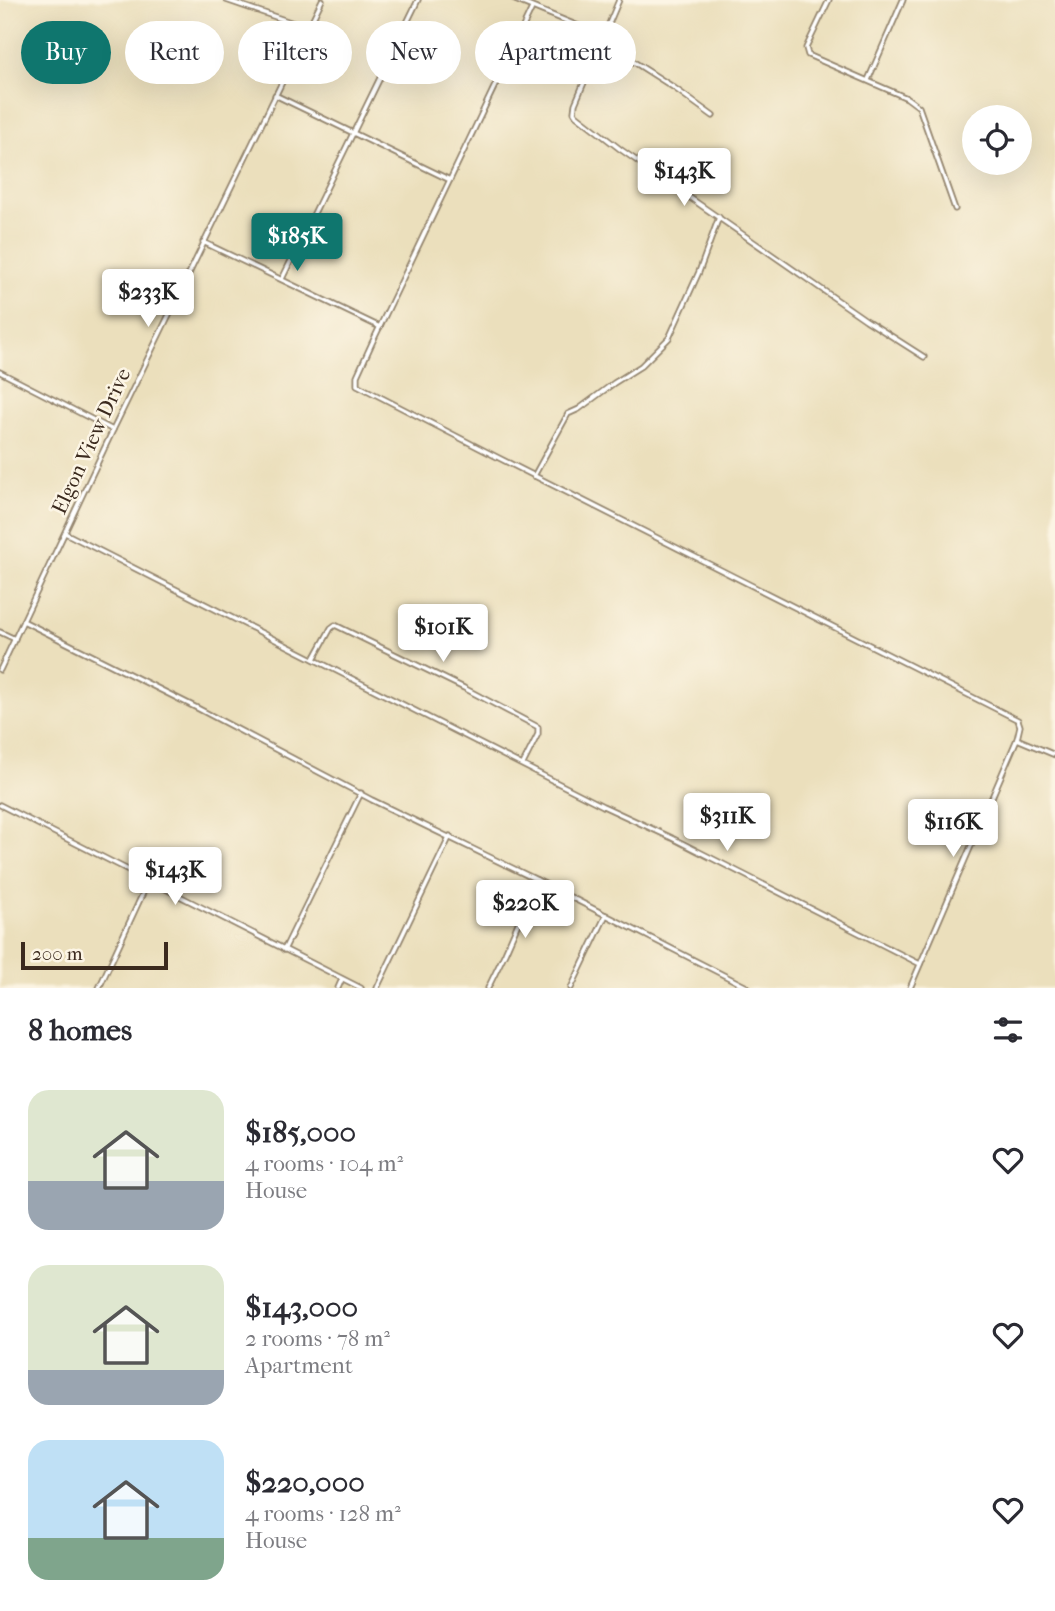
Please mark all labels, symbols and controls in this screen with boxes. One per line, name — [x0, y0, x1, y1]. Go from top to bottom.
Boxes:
chip: Buy — [21, 21, 111, 84]
chip: Rent — [125, 21, 224, 84]
chip: Filters — [238, 21, 352, 84]
chip: New — [366, 21, 461, 84]
chip: Apartment — [475, 21, 636, 84]
map controls — [962, 105, 1032, 175]
button: locate — [962, 105, 1032, 175]
pin: $143K — [635, 148, 733, 208]
text: $143K — [654, 157, 714, 184]
pin: $185K — [248, 214, 346, 273]
text: $185K — [267, 222, 327, 249]
pin: $233K — [99, 270, 197, 329]
text: $233K — [118, 278, 178, 305]
street label: Elgon View Drive — [47, 364, 135, 518]
pin: $101K — [394, 604, 492, 664]
text: $101K — [414, 613, 472, 640]
pin: $311K — [678, 794, 776, 853]
pin: $116K — [904, 800, 1002, 859]
text: $311K — [699, 802, 755, 829]
text: $116K — [924, 808, 982, 835]
pin: $143K — [126, 848, 224, 907]
text: $143K — [145, 856, 205, 883]
pin: $220K — [476, 880, 574, 940]
text: $220K — [492, 889, 558, 916]
scale bar — [21, 939, 168, 971]
text: 200 m — [32, 943, 83, 965]
icon: filters — [989, 1011, 1027, 1049]
text: 8 homes — [28, 1013, 132, 1048]
text: $185,000 — [245, 1115, 356, 1150]
icon: home — [84, 1118, 168, 1202]
icon: heart — [989, 1141, 1027, 1179]
text: 4 rooms · 104 m² — [245, 1150, 403, 1177]
text: House — [245, 1177, 307, 1204]
text: $143,000 — [245, 1290, 358, 1325]
icon: home — [84, 1293, 168, 1377]
icon: heart — [989, 1316, 1027, 1354]
text: 2 rooms · 78 m² — [245, 1325, 390, 1352]
text: Apartment — [245, 1352, 353, 1379]
text: $220,000 — [245, 1465, 365, 1500]
icon: home — [84, 1468, 168, 1552]
icon: heart — [989, 1491, 1027, 1529]
text: 4 rooms · 128 m² — [245, 1500, 401, 1527]
text: House — [245, 1527, 307, 1554]

